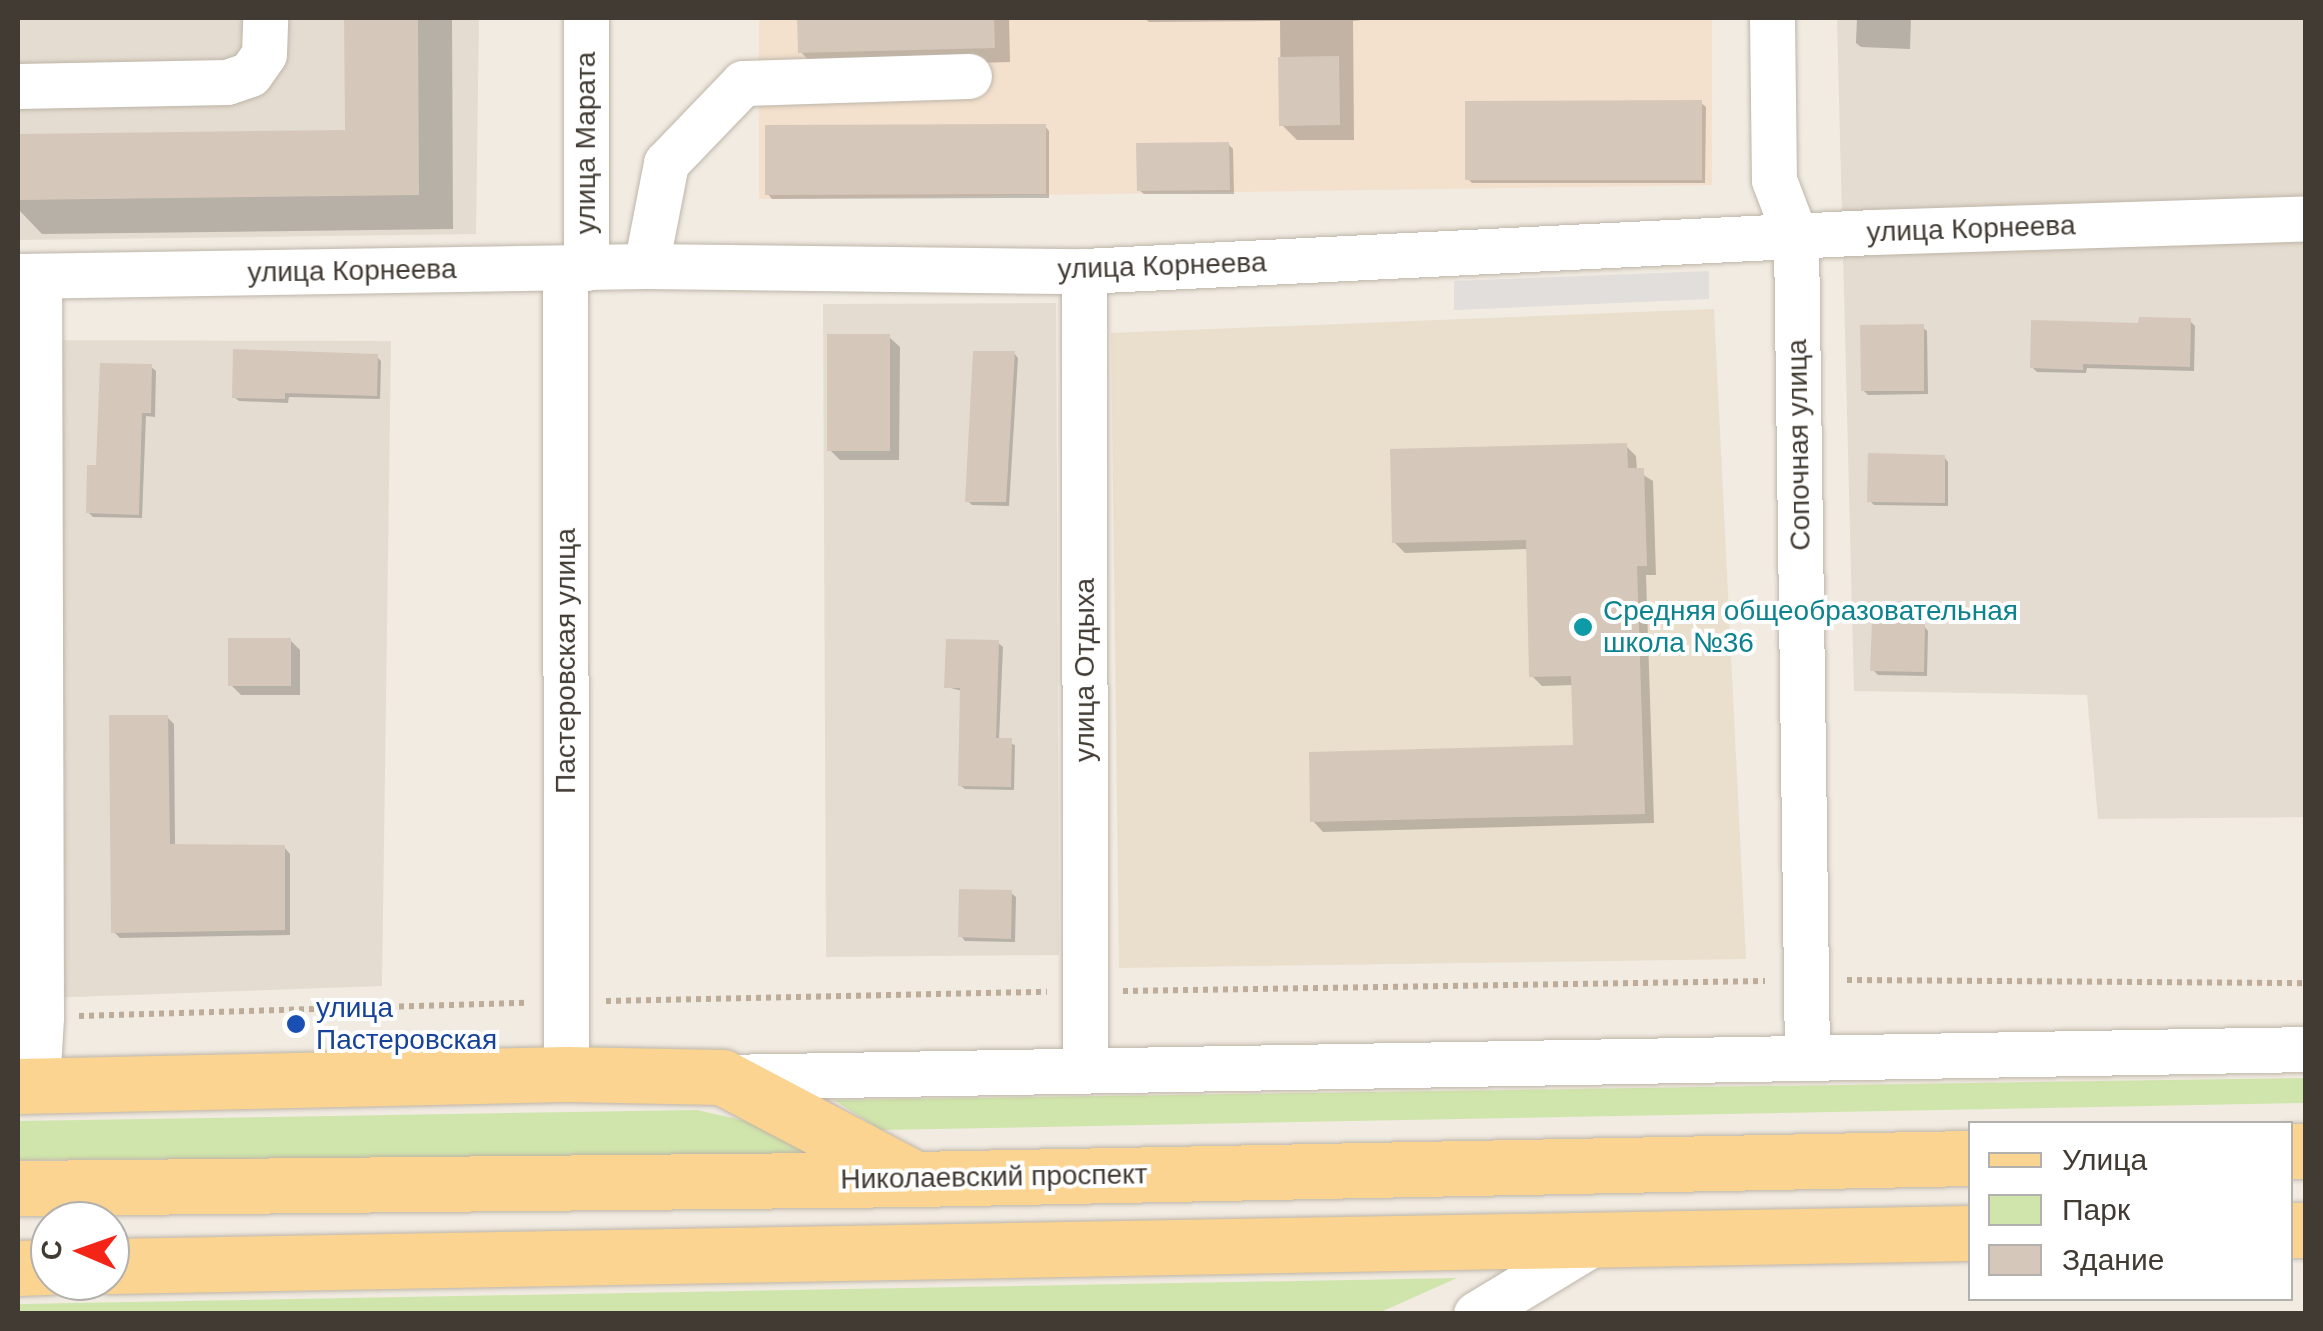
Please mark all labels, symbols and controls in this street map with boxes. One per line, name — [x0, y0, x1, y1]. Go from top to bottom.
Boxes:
street label: улица Марата — [569, 52, 603, 234]
street label: улица Корнеева — [1866, 209, 2076, 249]
street label: улица Корнеева — [1057, 246, 1267, 286]
street label: улица Корнеева — [247, 252, 457, 290]
street label: Сопочная улица — [1780, 339, 1818, 551]
street label: Пастеровская улица — [549, 528, 583, 794]
street label: улица Отдыха — [1068, 578, 1102, 762]
place label: Средняя общеобразовательная школа №36 — [1603, 594, 2018, 660]
marker: Средняя общеобразовательная школа №36 — [1572, 616, 1594, 638]
place label: улица Пастеровская — [316, 991, 497, 1057]
marker: улица Пастеровская — [285, 1013, 307, 1035]
legend — [1968, 1121, 2293, 1301]
text: Улица — [2062, 1143, 2147, 1176]
street label: Николаевский проспект — [840, 1158, 1148, 1196]
text: Парк — [2062, 1193, 2130, 1226]
north arrow — [30, 1201, 130, 1301]
text: С — [36, 1239, 67, 1261]
text: Здание — [2062, 1243, 2164, 1276]

